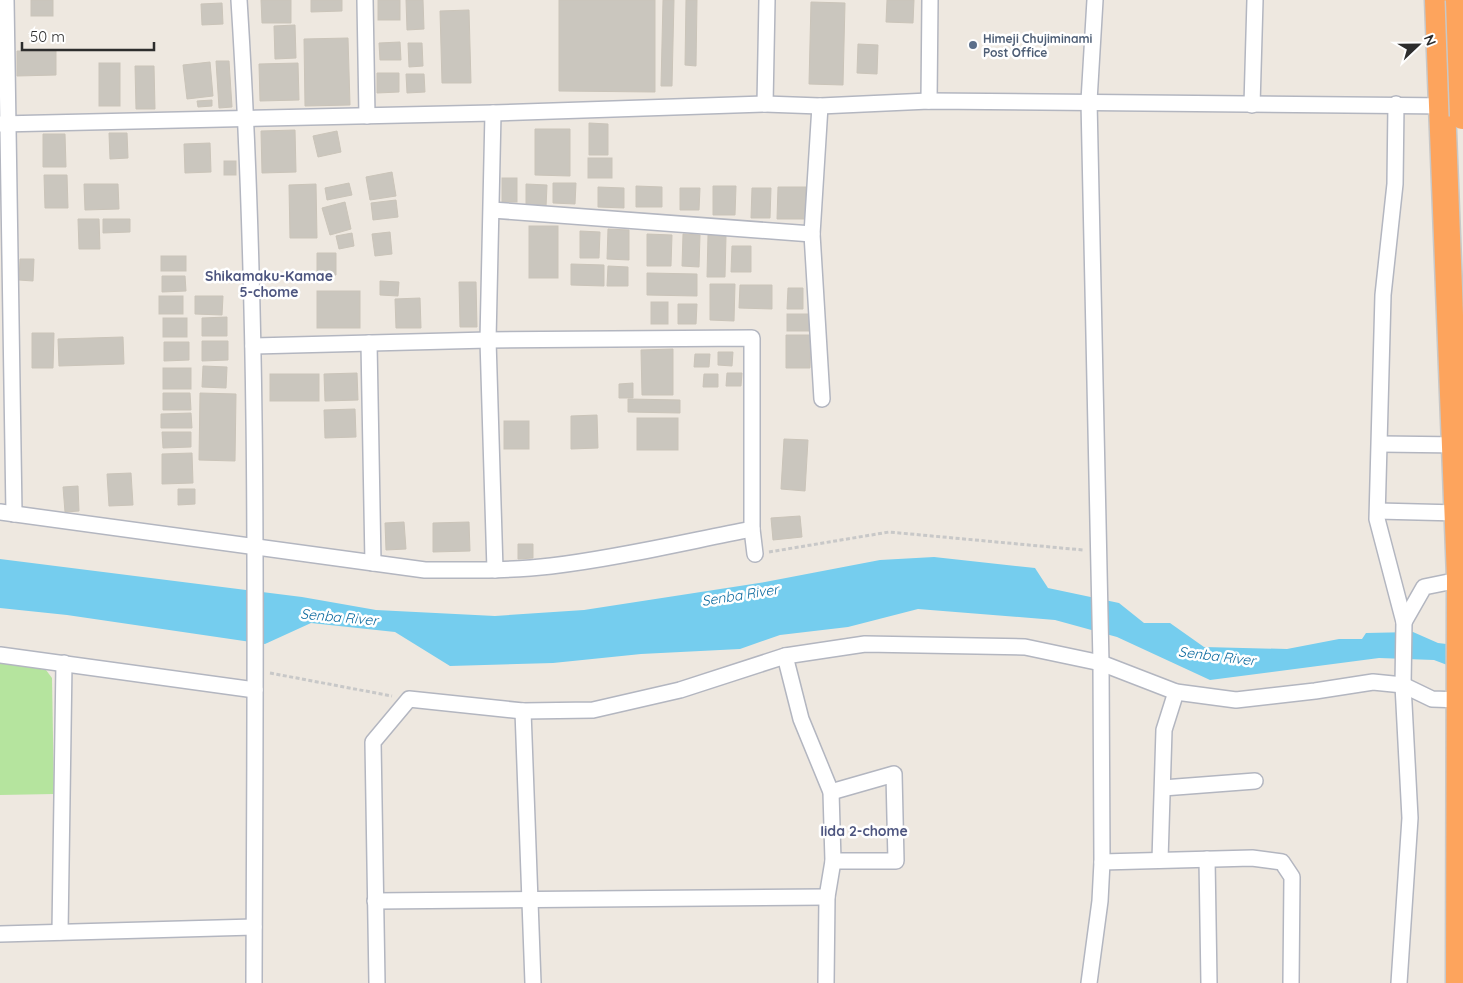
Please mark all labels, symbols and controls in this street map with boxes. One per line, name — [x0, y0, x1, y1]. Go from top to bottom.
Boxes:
scale bar — [22, 20, 155, 52]
north arrow — [1393, 20, 1443, 70]
text: 50 m — [30, 27, 65, 46]
place label: Himeji Chujiminami Post Office — [983, 31, 1092, 60]
text: N — [1420, 32, 1440, 48]
marker: Himeji Chujiminami Post Office — [967, 39, 979, 51]
district label: Shikamaku-Kamae 5-chome — [205, 267, 333, 301]
water label: Senba River — [700, 580, 781, 610]
water label: Senba River — [300, 605, 380, 629]
water label: Senba River — [1177, 642, 1258, 670]
district label: Iida 2-chome — [820, 822, 908, 840]

